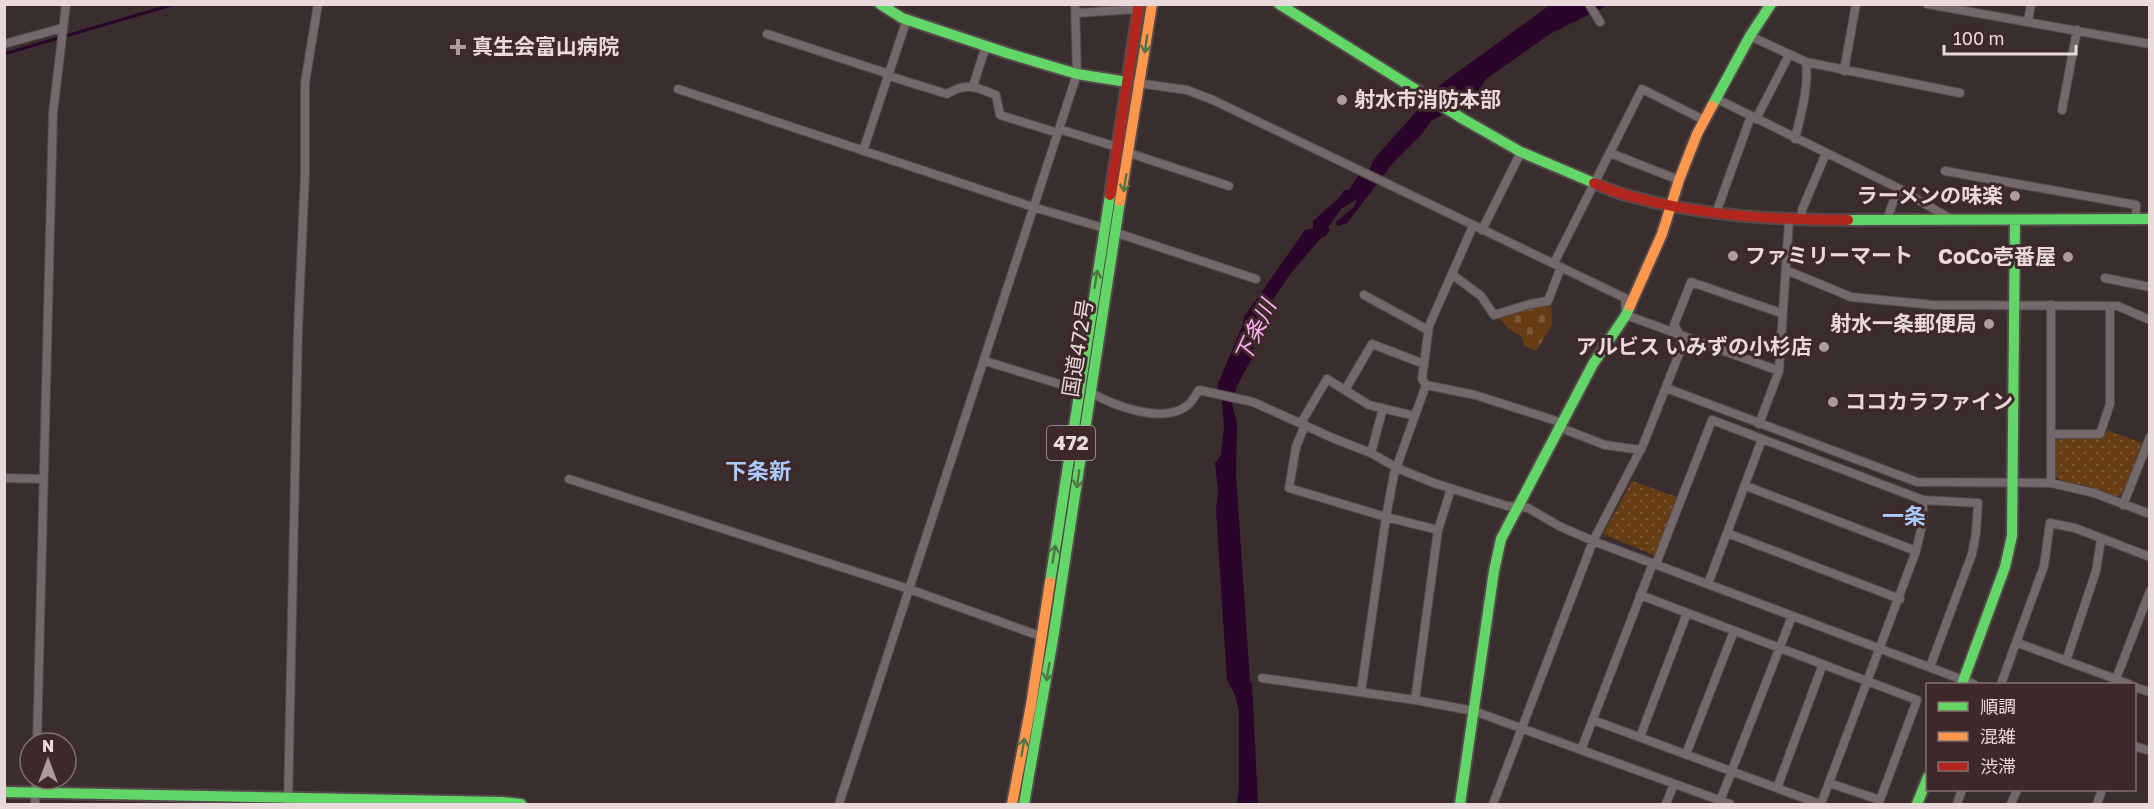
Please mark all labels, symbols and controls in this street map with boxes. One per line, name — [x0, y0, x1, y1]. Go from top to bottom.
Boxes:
scale bar — [1944, 18, 2076, 56]
text: 100 m — [1953, 27, 2004, 49]
place label: 真生会富山病院 — [472, 33, 619, 59]
one-way arrow — [1140, 34, 1151, 53]
marker: 真生会富山病院 — [449, 38, 467, 56]
place label: 射水市消防本部 — [1354, 86, 1501, 112]
marker: 射水市消防本部 — [1335, 93, 1349, 107]
one-way arrow — [1119, 173, 1130, 192]
place label: ラーメンの味楽 — [1857, 182, 2003, 208]
marker: ラーメンの味楽 — [2008, 189, 2022, 203]
place label: ファミリーマート — [1745, 242, 1913, 268]
place label: CoCo壱番屋 — [1938, 243, 2056, 269]
marker: ファミリーマート — [1726, 249, 1740, 263]
marker: CoCo壱番屋 — [2061, 250, 2075, 264]
one-way arrow — [1091, 269, 1102, 289]
water label: 下条川 — [1228, 293, 1282, 366]
street label: 国道472号 — [1056, 297, 1098, 399]
place label: 射水一条郵便局 — [1830, 310, 1977, 336]
marker: 射水一条郵便局 — [1982, 317, 1996, 331]
place label: アルビス いみずの小杉店 — [1576, 333, 1812, 359]
marker: アルビス いみずの小杉店 — [1817, 340, 1831, 354]
place label: ココカラファイン — [1845, 388, 2013, 414]
marker: ココカラファイン — [1826, 395, 1840, 409]
road number: 472 — [1047, 426, 1095, 460]
district label: 下条新 — [725, 457, 791, 484]
one-way arrow — [1072, 469, 1083, 489]
district label: 一条 — [1882, 502, 1926, 529]
one-way arrow — [1048, 545, 1059, 565]
one-way arrow — [1042, 662, 1053, 681]
legend — [1926, 683, 2136, 791]
text: 順調 — [1980, 695, 2016, 717]
text: 混雑 — [1980, 725, 2016, 747]
north arrow — [18, 731, 78, 791]
text: N — [42, 736, 54, 756]
one-way arrow — [1018, 738, 1029, 757]
text: 渋滞 — [1980, 755, 2016, 777]

